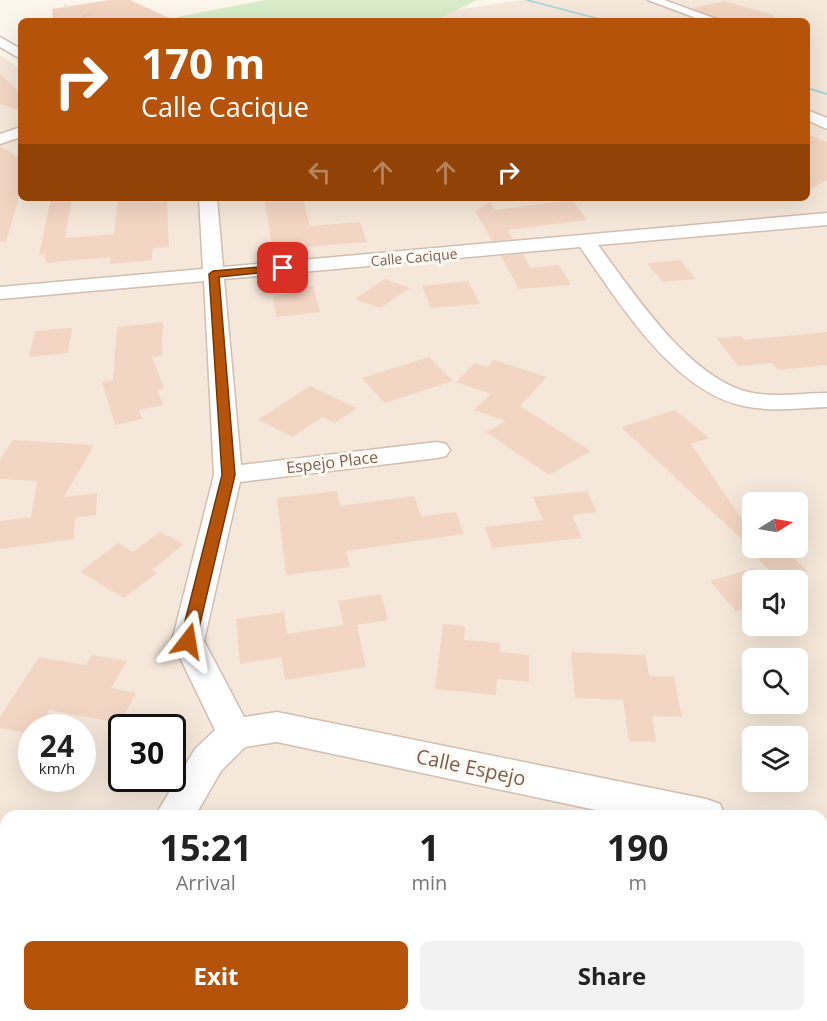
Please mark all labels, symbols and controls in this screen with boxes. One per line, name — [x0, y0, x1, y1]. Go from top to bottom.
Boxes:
text: 170 m — [141, 34, 265, 91]
icon: right — [42, 42, 120, 120]
text: Calle Cacique — [141, 88, 309, 125]
icon: left — [303, 156, 336, 189]
icon: ahead — [366, 156, 399, 189]
icon: ahead — [429, 156, 462, 189]
icon: right — [492, 156, 525, 189]
pin — [257, 242, 308, 293]
street label: Calle Cacique — [370, 244, 458, 270]
icon: arrive — [266, 251, 299, 284]
street label: Espejo Place — [285, 445, 379, 479]
north arrow — [742, 492, 808, 558]
map controls — [742, 492, 808, 792]
button: sound — [742, 570, 808, 636]
position arrow — [156, 609, 220, 673]
button: search — [742, 648, 808, 714]
speed limit sign: 30 — [108, 714, 186, 792]
text: 24 — [40, 725, 74, 766]
button: layers — [742, 726, 808, 792]
street label: Calle Espejo — [414, 742, 528, 792]
text: km/h — [39, 758, 75, 778]
text: 15:21 — [159, 823, 252, 872]
text: 1 — [419, 823, 440, 872]
text: 190 — [607, 823, 669, 872]
text: Arrival — [176, 869, 236, 896]
text: min — [411, 869, 447, 896]
text: m — [628, 869, 647, 896]
button: Exit — [24, 941, 408, 1010]
button: Share — [420, 941, 804, 1010]

